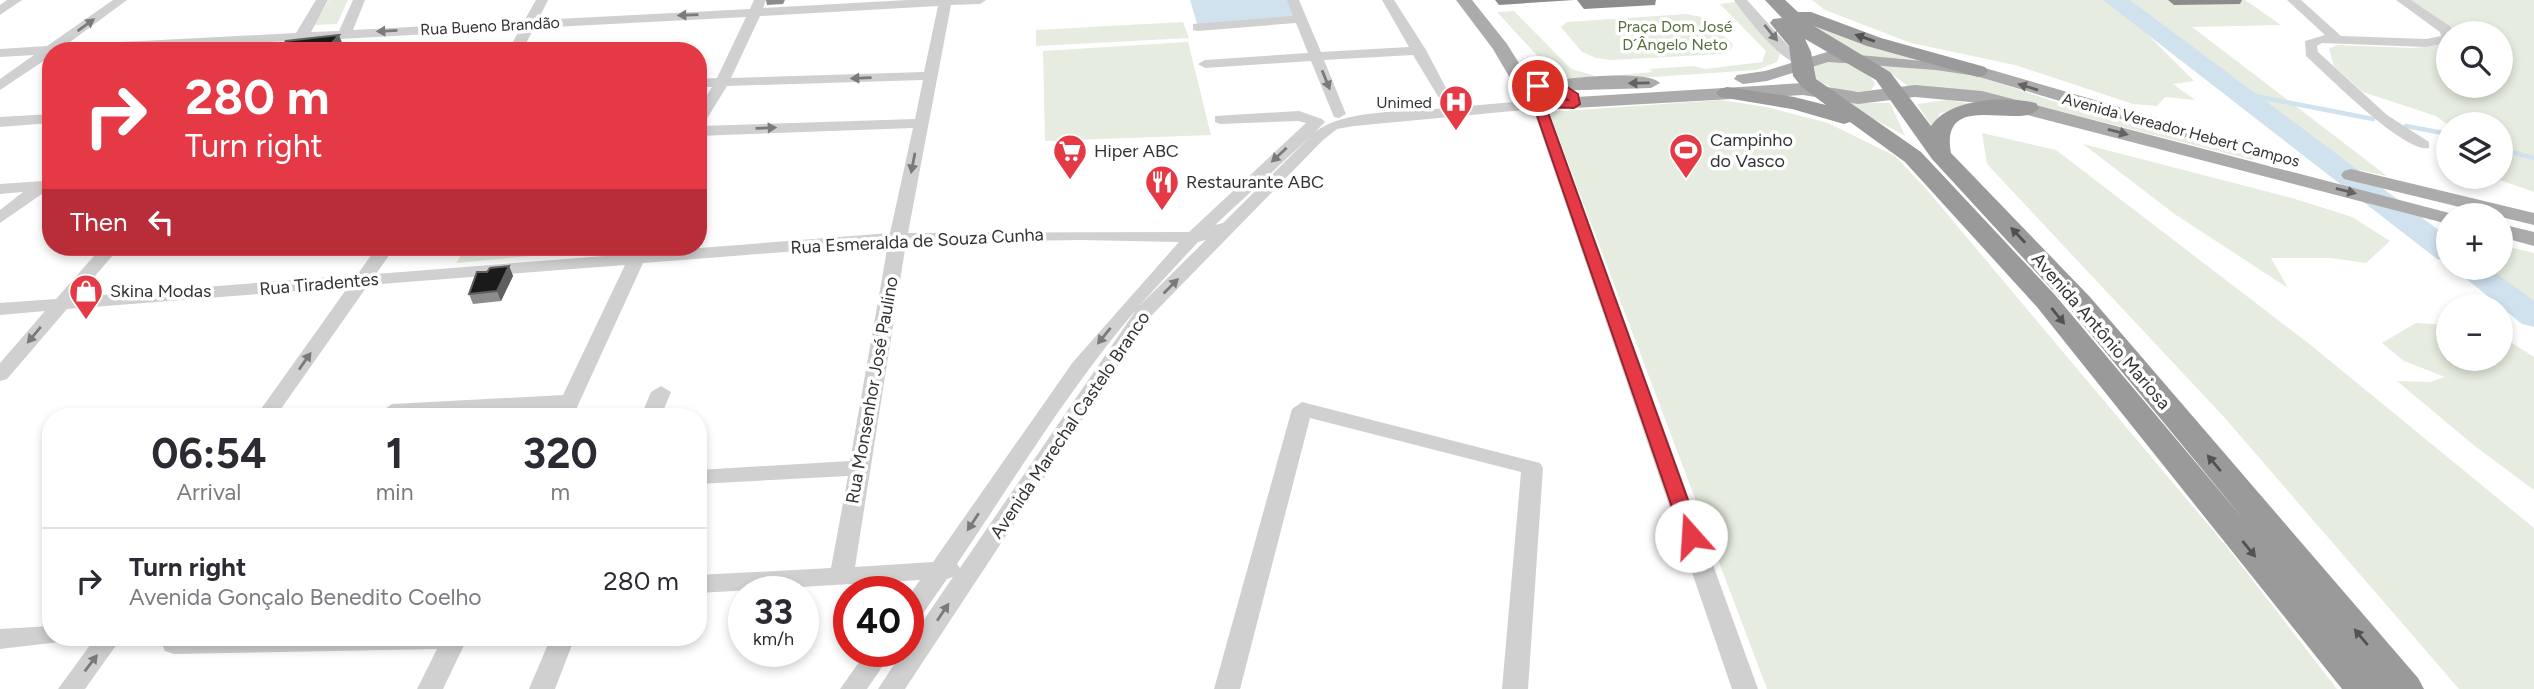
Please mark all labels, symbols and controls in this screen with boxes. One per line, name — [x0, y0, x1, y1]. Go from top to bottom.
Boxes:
one-way arrow — [676, 9, 698, 20]
street label: Rua Bueno Brandão — [420, 13, 560, 39]
park label: Praça Dom José D´Ângelo Neto — [1617, 17, 1733, 54]
one-way arrow — [77, 18, 95, 32]
map controls — [2436, 21, 2513, 371]
button: search — [2436, 21, 2513, 98]
one-way arrow — [1763, 23, 1778, 41]
one-way arrow — [376, 26, 398, 37]
one-way arrow — [1855, 32, 1876, 43]
pin — [1508, 56, 1568, 116]
text: 280 m — [185, 67, 330, 126]
icon: arrive — [1519, 67, 1557, 105]
one-way arrow — [1320, 69, 1331, 90]
icon: right — [70, 70, 161, 161]
one-way arrow — [850, 72, 872, 84]
one-way arrow — [1628, 77, 1650, 89]
one-way arrow — [2018, 81, 2039, 91]
hospital icon: Unimed — [1437, 83, 1475, 132]
street label: Avenida Vereador Hebert Campos — [2060, 89, 2302, 171]
place label: Unimed — [1376, 93, 1432, 112]
button: layers — [2436, 112, 2513, 189]
one-way arrow — [756, 123, 778, 134]
text: Turn right — [185, 127, 323, 165]
one-way arrow — [2108, 127, 2129, 137]
place label: Campinho do Vasco — [1710, 129, 1793, 172]
sports icon: Campinho do Vasco — [1667, 131, 1705, 180]
supermarket icon: Hiper ABC — [1051, 132, 1089, 181]
place label: Hiper ABC — [1094, 140, 1179, 162]
one-way arrow — [1271, 147, 1288, 163]
one-way arrow — [908, 152, 919, 174]
restaurant icon: Restaurante ABC — [1143, 163, 1181, 212]
place label: Restaurante ABC — [1186, 171, 1324, 193]
one-way arrow — [2335, 186, 2357, 197]
icon: left — [142, 203, 180, 241]
button: + — [2436, 203, 2513, 280]
text: Then — [70, 206, 128, 238]
street label: Rua Esmeralda de Souza Cunha — [790, 223, 1044, 259]
one-way arrow — [2010, 227, 2026, 244]
street label: Avenida Antônio Mariosa — [2027, 248, 2175, 414]
street label: Rua Tiradentes — [258, 268, 380, 300]
shop icon: Skina Modas — [67, 272, 105, 321]
street label: Rua Monsenhor José Paulino — [841, 275, 903, 505]
one-way arrow — [1162, 277, 1179, 294]
place label: Skina Modas — [110, 280, 211, 302]
button: − — [2436, 294, 2513, 371]
street label: Avenida Marechal Castelo Branco — [986, 307, 1154, 543]
one-way arrow — [2050, 307, 2065, 324]
one-way arrow — [26, 326, 42, 344]
one-way arrow — [1096, 327, 1111, 345]
one-way arrow — [298, 352, 312, 370]
text: 06:54 — [151, 428, 267, 479]
text: 1 — [386, 428, 404, 479]
text: 320 — [523, 428, 598, 479]
one-way arrow — [2207, 454, 2222, 471]
text: Arrival — [176, 478, 241, 506]
text: min — [376, 478, 414, 506]
text: m — [550, 478, 570, 506]
position arrow — [1654, 499, 1728, 573]
one-way arrow — [967, 513, 980, 532]
one-way arrow — [2241, 540, 2256, 557]
text: Turn right — [129, 551, 246, 583]
icon: right — [70, 562, 108, 600]
text: 280 m — [603, 565, 679, 597]
speed limit sign: 40 — [833, 576, 924, 667]
text: Avenida Gonçalo Benedito Coelho — [129, 583, 482, 611]
text: 33 — [754, 591, 793, 633]
one-way arrow — [936, 603, 950, 621]
text: km/h — [753, 628, 794, 650]
one-way arrow — [2354, 628, 2369, 645]
one-way arrow — [83, 654, 97, 672]

